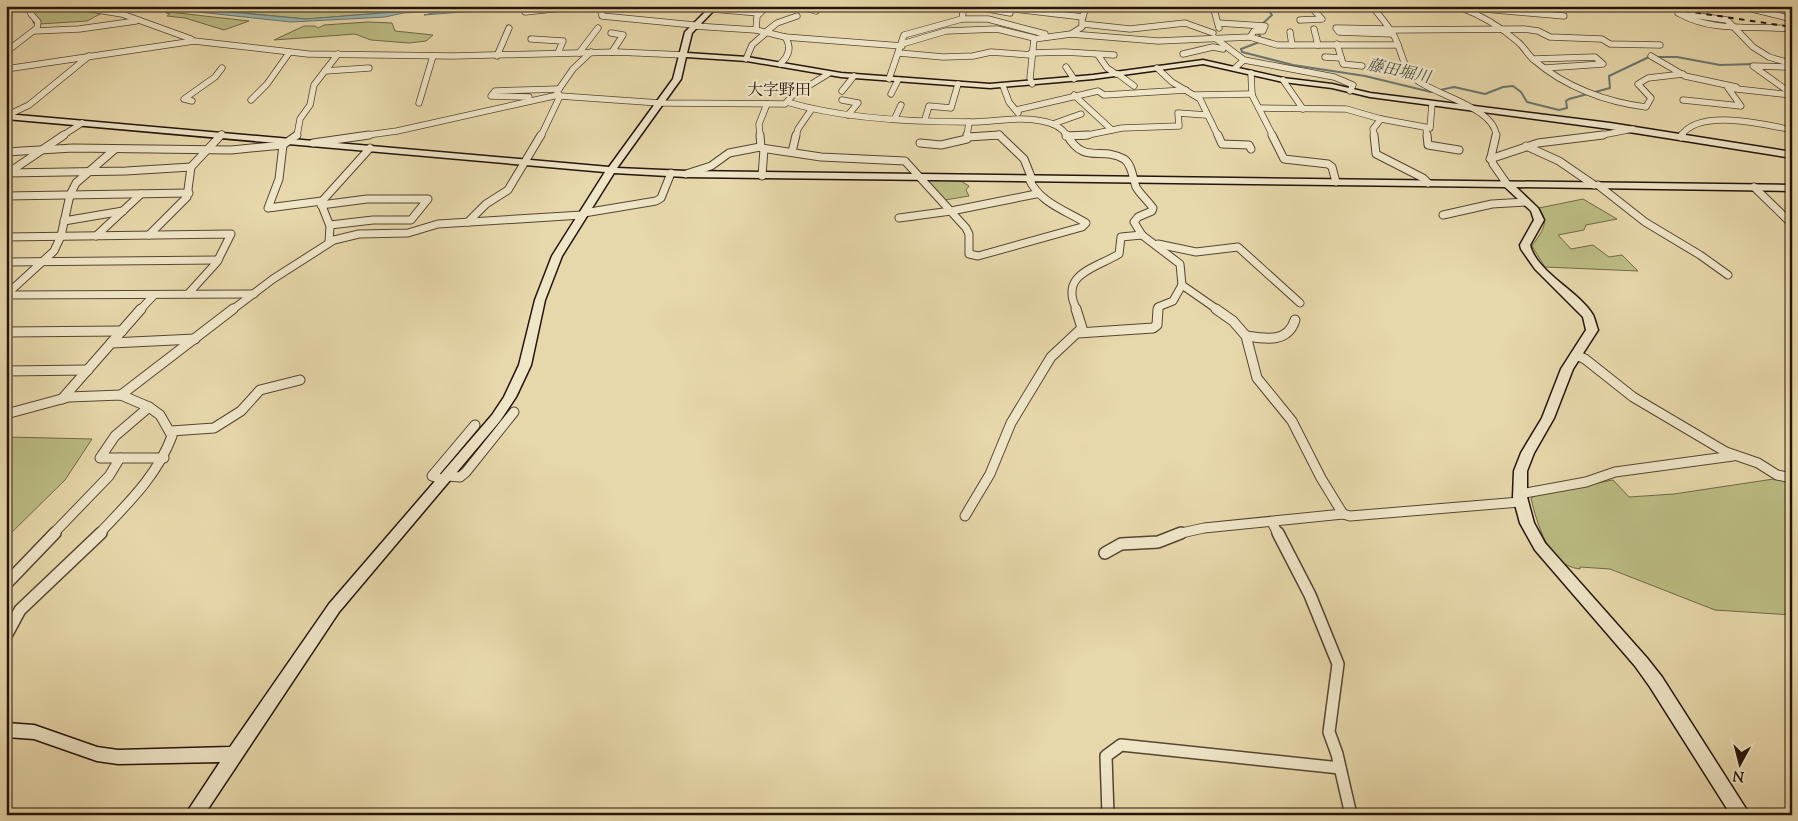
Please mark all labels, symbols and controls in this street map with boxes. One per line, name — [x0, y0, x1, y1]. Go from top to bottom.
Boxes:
water label: 藤田堀川 — [1365, 55, 1434, 91]
district label: 大字野田 — [747, 80, 811, 103]
north arrow — [1716, 738, 1766, 788]
text: N — [1732, 764, 1745, 786]

